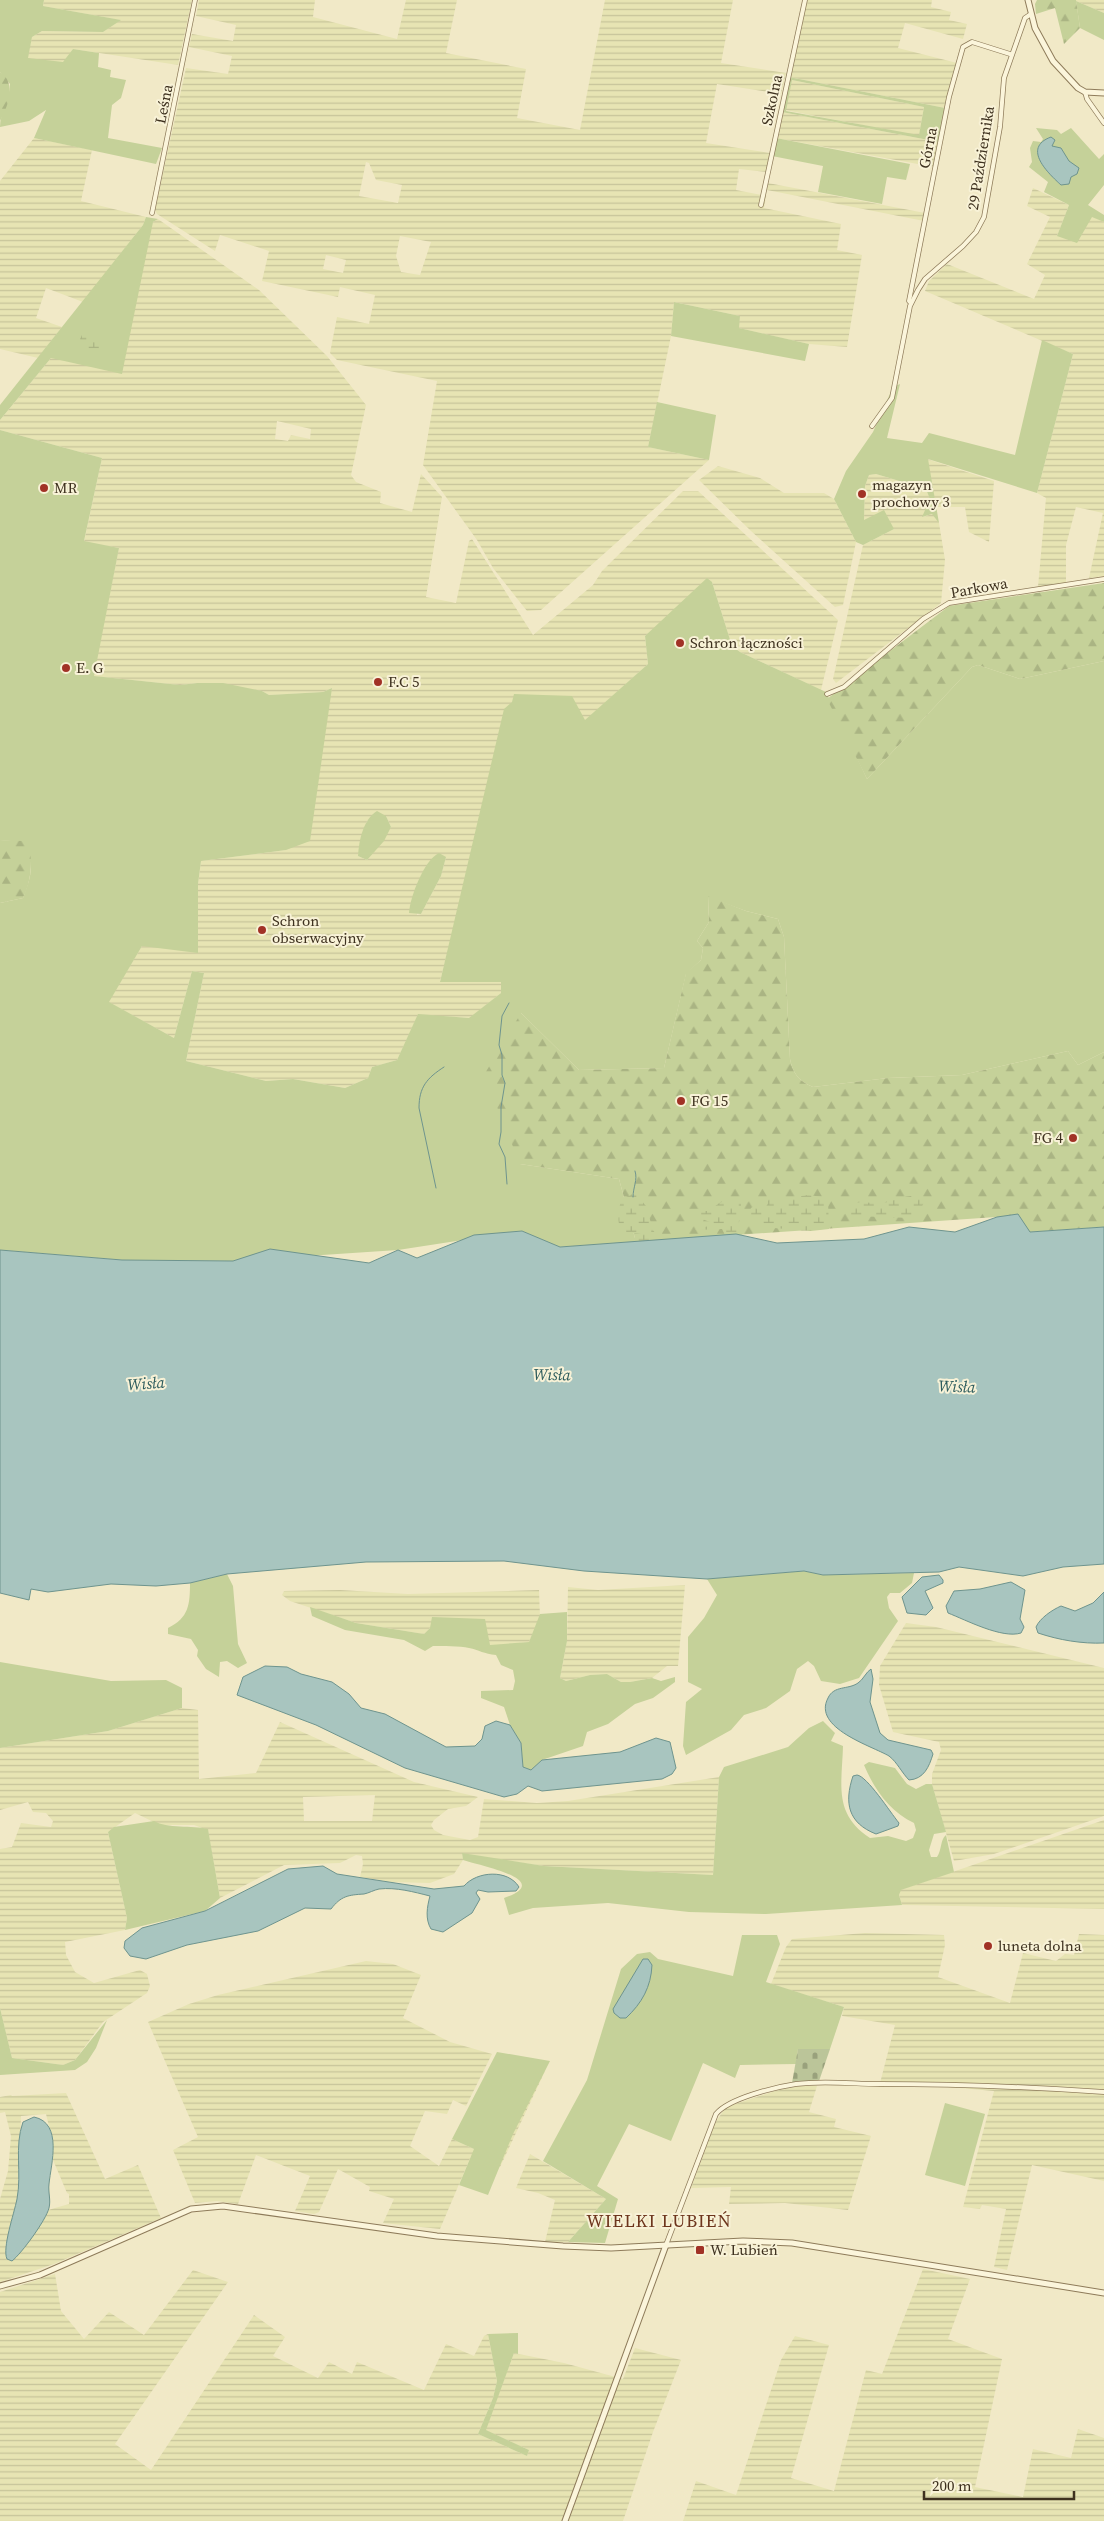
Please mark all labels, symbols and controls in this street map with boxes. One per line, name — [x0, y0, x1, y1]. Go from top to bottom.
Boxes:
street label: Szkolna — [756, 72, 787, 127]
street label: Leśna — [149, 82, 178, 125]
street label: 29 Października — [962, 104, 999, 211]
street label: Górna — [913, 125, 942, 170]
place label: magazyn prochowy 3 — [872, 474, 950, 512]
place label: MR — [54, 477, 78, 498]
marker: MR — [38, 482, 50, 494]
marker: magazyn prochowy 3 — [856, 488, 868, 500]
street label: Parkowa — [949, 572, 1009, 603]
place label: Schron łączności — [690, 632, 803, 653]
marker: Schron łączności — [674, 637, 686, 649]
place label: E. G — [76, 657, 103, 678]
marker: E. G — [60, 662, 72, 674]
place label: F.C 5 — [388, 671, 419, 692]
marker: F.C 5 — [372, 676, 384, 688]
place label: Schron obserwacyjny — [272, 910, 364, 948]
marker: Schron obserwacyjny — [256, 924, 268, 936]
place label: FG 15 — [691, 1090, 728, 1111]
marker: FG 15 — [675, 1095, 687, 1107]
place label: FG 4 — [1033, 1127, 1063, 1148]
marker: FG 4 — [1067, 1132, 1079, 1144]
water label: Wisła — [533, 1363, 571, 1385]
water label: Wisła — [127, 1371, 166, 1395]
water label: Wisła — [938, 1374, 977, 1398]
place label: luneta dolna — [998, 1935, 1082, 1956]
marker: luneta dolna — [982, 1940, 994, 1952]
district label: WIELKI LUBIEŃ — [586, 2208, 732, 2233]
place label: W. Lubień — [710, 2239, 778, 2260]
marker: W. Lubień — [694, 2244, 706, 2256]
scale bar — [924, 2468, 1074, 2500]
text: 200 m — [932, 2475, 972, 2496]

